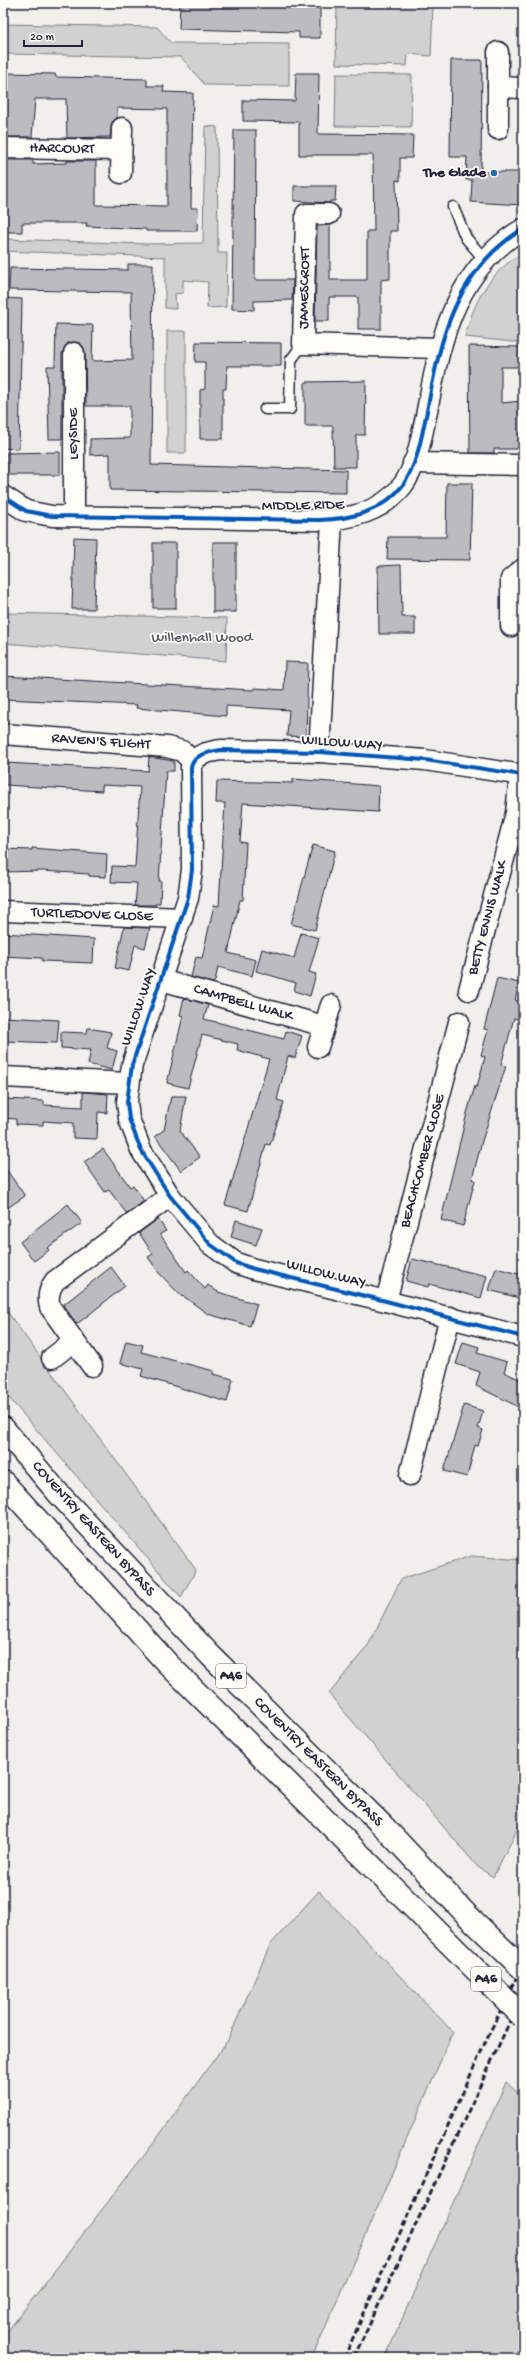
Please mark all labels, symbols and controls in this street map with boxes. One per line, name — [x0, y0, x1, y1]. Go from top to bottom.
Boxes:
scale bar — [24, 22, 82, 48]
text: 20 m — [30, 31, 55, 45]
street label: HARCOURT — [29, 139, 96, 159]
place label: The Glade — [422, 164, 487, 182]
marker: The Glade — [489, 168, 499, 178]
street label: JAMESCROFT — [295, 246, 315, 329]
street label: LEYSIDE — [65, 408, 83, 460]
street label: MIDDLE RIDE — [262, 496, 345, 516]
park label: Willenhall Wood — [151, 629, 254, 647]
street label: RAVEN'S FLIGHT — [51, 730, 152, 755]
street label: WILLOW WAY — [301, 731, 383, 755]
street label: BETTY ENNIS WALK — [464, 857, 512, 978]
street label: TURTLEDOVE CLOSE — [30, 904, 154, 926]
street label: WILLOW WAY — [117, 966, 161, 1048]
street label: CAMPBELL WALK — [191, 980, 296, 1026]
street label: BEACHCOMBER CLOSE — [396, 1092, 450, 1231]
street label: WILLOW WAY — [284, 1255, 368, 1293]
street label: COVENTRY EASTERN BYPASS — [27, 1458, 159, 1600]
road number: A46 — [216, 1664, 246, 1688]
street label: COVENTRY EASTERN BYPASS — [249, 1693, 387, 1831]
road number: A46 — [471, 1967, 501, 1991]

